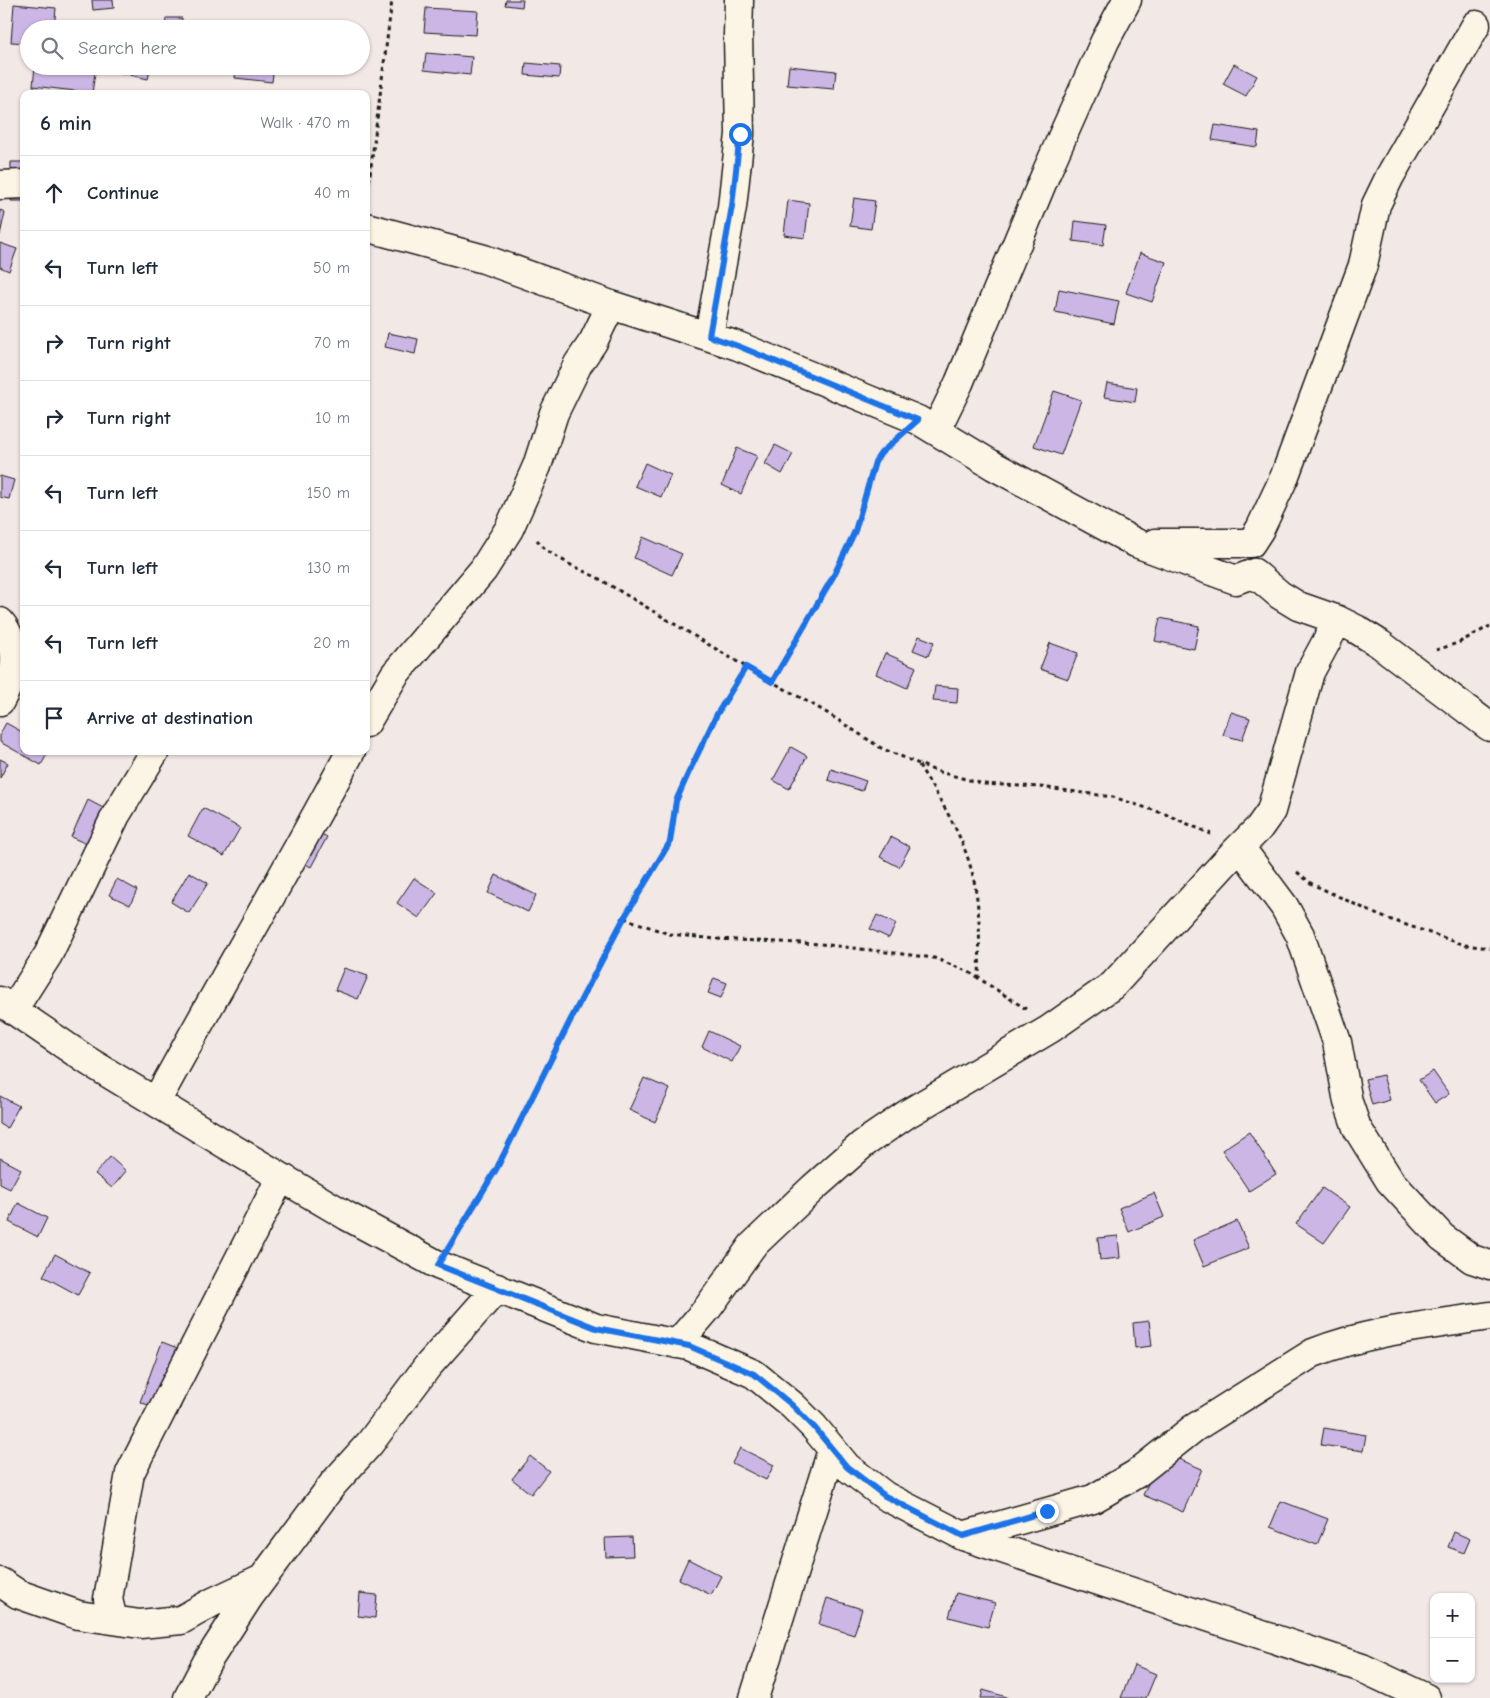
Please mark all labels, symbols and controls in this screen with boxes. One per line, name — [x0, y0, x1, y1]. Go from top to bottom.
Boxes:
search box — [20, 20, 370, 75]
icon: search — [38, 34, 66, 62]
text: Search here — [78, 37, 177, 59]
text: 6 min — [40, 111, 92, 135]
text: Walk · 470 m — [261, 114, 350, 132]
route start — [729, 123, 752, 146]
icon: ahead — [40, 179, 68, 207]
text: Continue — [87, 182, 159, 204]
text: 40 m — [314, 184, 350, 202]
icon: left — [40, 254, 68, 282]
text: Turn left — [87, 257, 158, 279]
text: 50 m — [313, 259, 350, 277]
icon: right — [40, 329, 68, 357]
text: Turn right — [87, 332, 171, 354]
text: 70 m — [314, 334, 350, 352]
icon: right — [40, 404, 68, 432]
text: Turn right — [87, 407, 171, 429]
text: 10 m — [315, 409, 350, 427]
icon: left — [40, 479, 68, 507]
text: Turn left — [87, 482, 158, 504]
text: 150 m — [307, 484, 350, 502]
icon: left — [40, 554, 68, 582]
text: Turn left — [87, 557, 158, 579]
text: 130 m — [307, 559, 350, 577]
icon: left — [40, 629, 68, 657]
text: Turn left — [87, 632, 158, 654]
text: 20 m — [313, 634, 350, 652]
icon: arrive — [40, 704, 68, 732]
text: Arrive at destination — [87, 707, 253, 729]
route end — [1036, 1500, 1059, 1523]
map controls — [1430, 1593, 1475, 1683]
button: + — [1430, 1593, 1475, 1638]
button: − — [1430, 1638, 1475, 1683]

